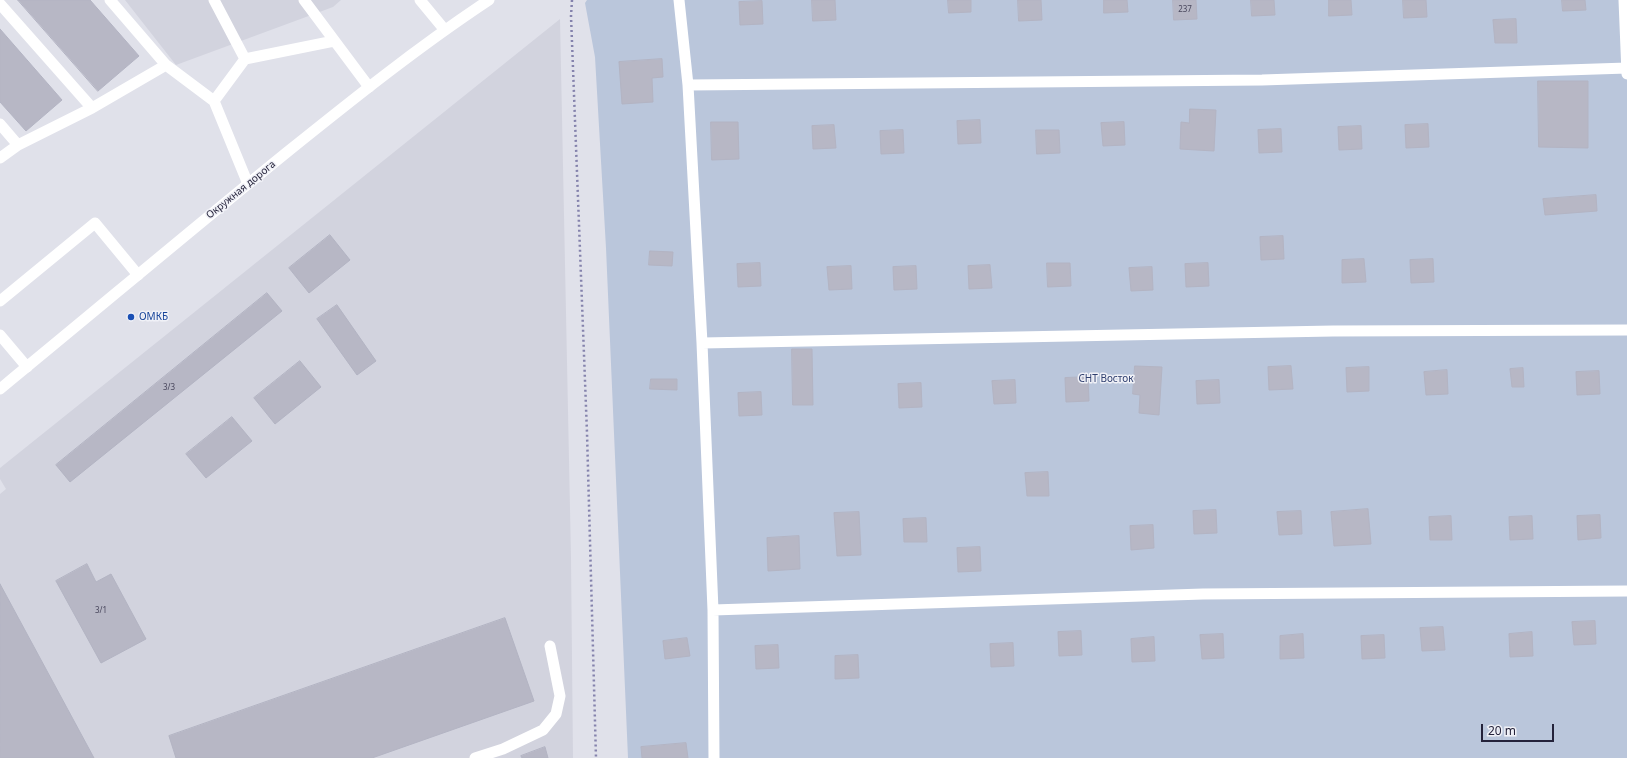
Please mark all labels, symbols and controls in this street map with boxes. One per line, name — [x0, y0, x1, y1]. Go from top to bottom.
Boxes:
house number: 237 — [1178, 5, 1192, 15]
street label: Окружная дорога — [204, 158, 278, 222]
place label: ОМКБ — [139, 311, 168, 323]
marker: ОМКБ — [126, 312, 136, 322]
park label: СНТ Восток — [1078, 373, 1134, 385]
house number: 3/3 — [163, 383, 175, 393]
house number: 3/1 — [95, 606, 107, 616]
scale bar — [1483, 716, 1556, 742]
text: 20 m — [1488, 722, 1516, 739]

